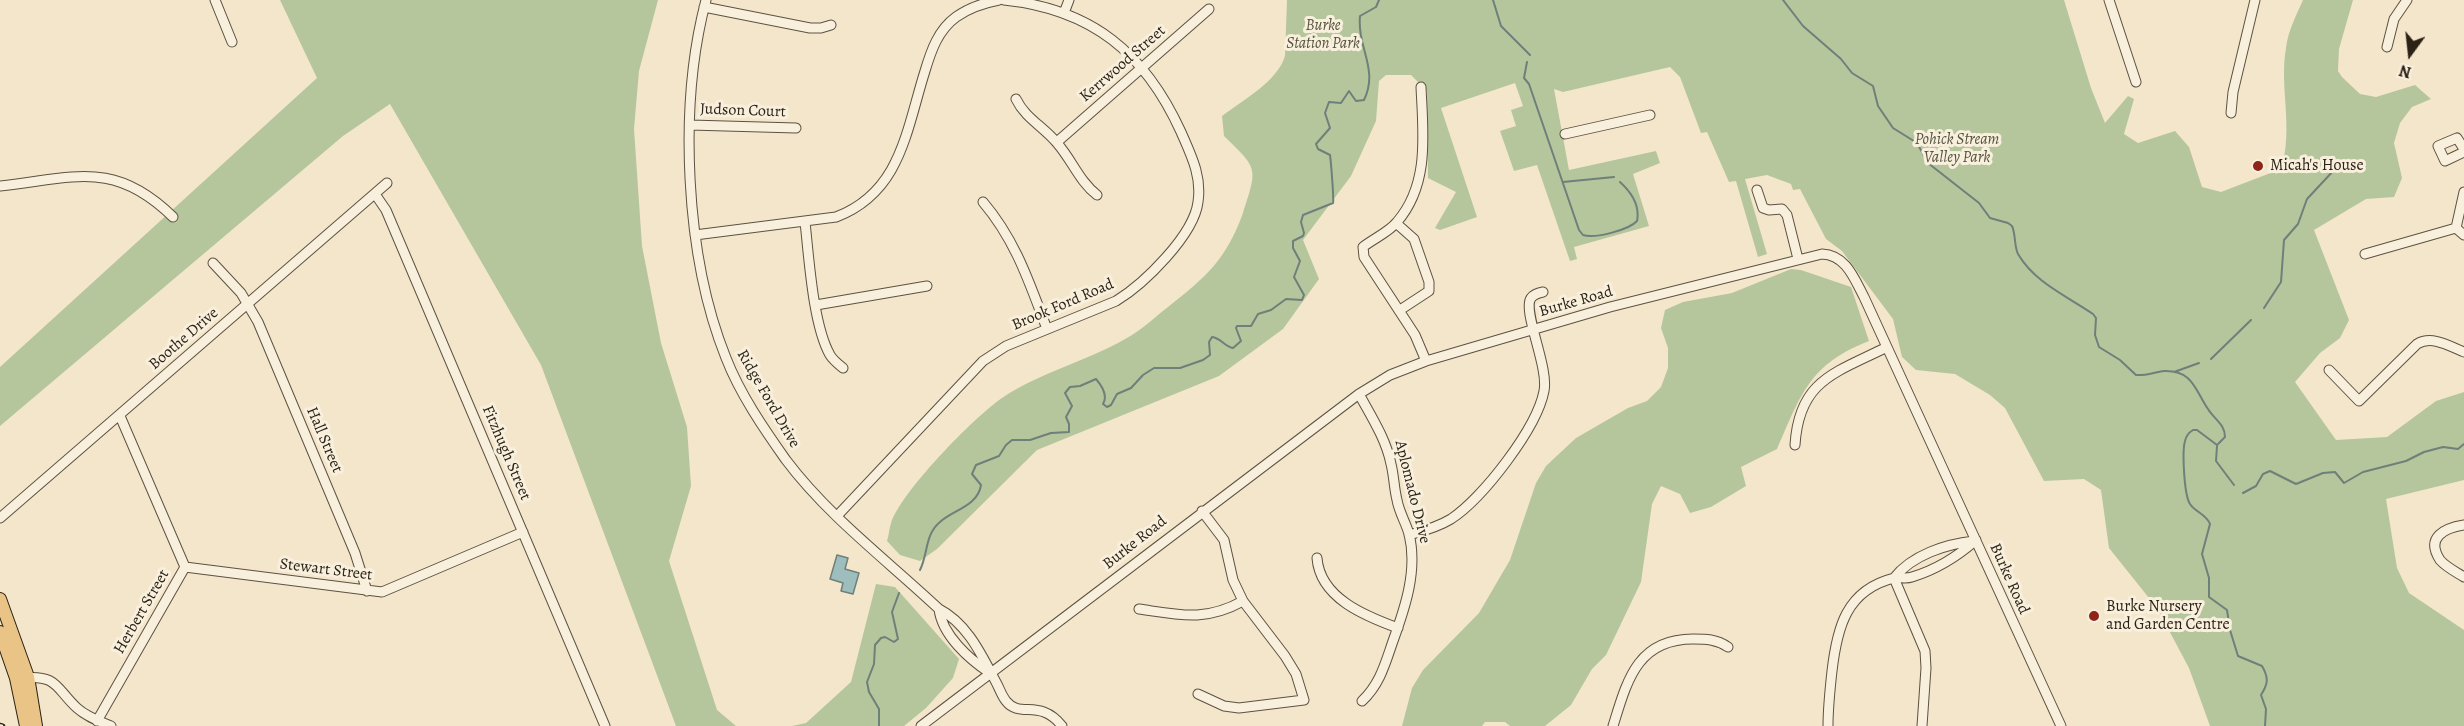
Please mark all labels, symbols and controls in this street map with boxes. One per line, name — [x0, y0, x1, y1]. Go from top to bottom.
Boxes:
park label: Burke Station Park — [1286, 16, 1360, 54]
street label: Kerrwood Street — [1076, 22, 1170, 106]
north arrow — [2380, 24, 2440, 84]
text: N — [2397, 59, 2414, 84]
street label: Judson Court — [700, 100, 786, 122]
park label: Pohick Stream Valley Park — [1915, 130, 1999, 168]
place label: Micah's House — [2270, 156, 2364, 176]
marker: Micah's House — [2251, 159, 2265, 173]
street label: Brook Ford Road — [1009, 275, 1117, 335]
street label: Burke Road — [1537, 282, 1615, 322]
street label: Boothe Drive — [145, 304, 223, 374]
street label: Ridge Ford Drive — [732, 346, 804, 452]
street label: Fitzhugh Street — [477, 403, 535, 503]
street label: Hall Street — [302, 404, 346, 476]
street label: Aplomado Drive — [1390, 438, 1434, 546]
street label: Burke Road — [1099, 512, 1171, 574]
street label: Burke Road — [1985, 541, 2033, 617]
street label: Stewart Street — [279, 555, 373, 585]
street label: Herbert Street — [110, 566, 174, 658]
place label: Burke Nursery and Garden Centre — [2106, 597, 2230, 635]
marker: Burke Nursery and Garden Centre — [2087, 609, 2101, 623]

